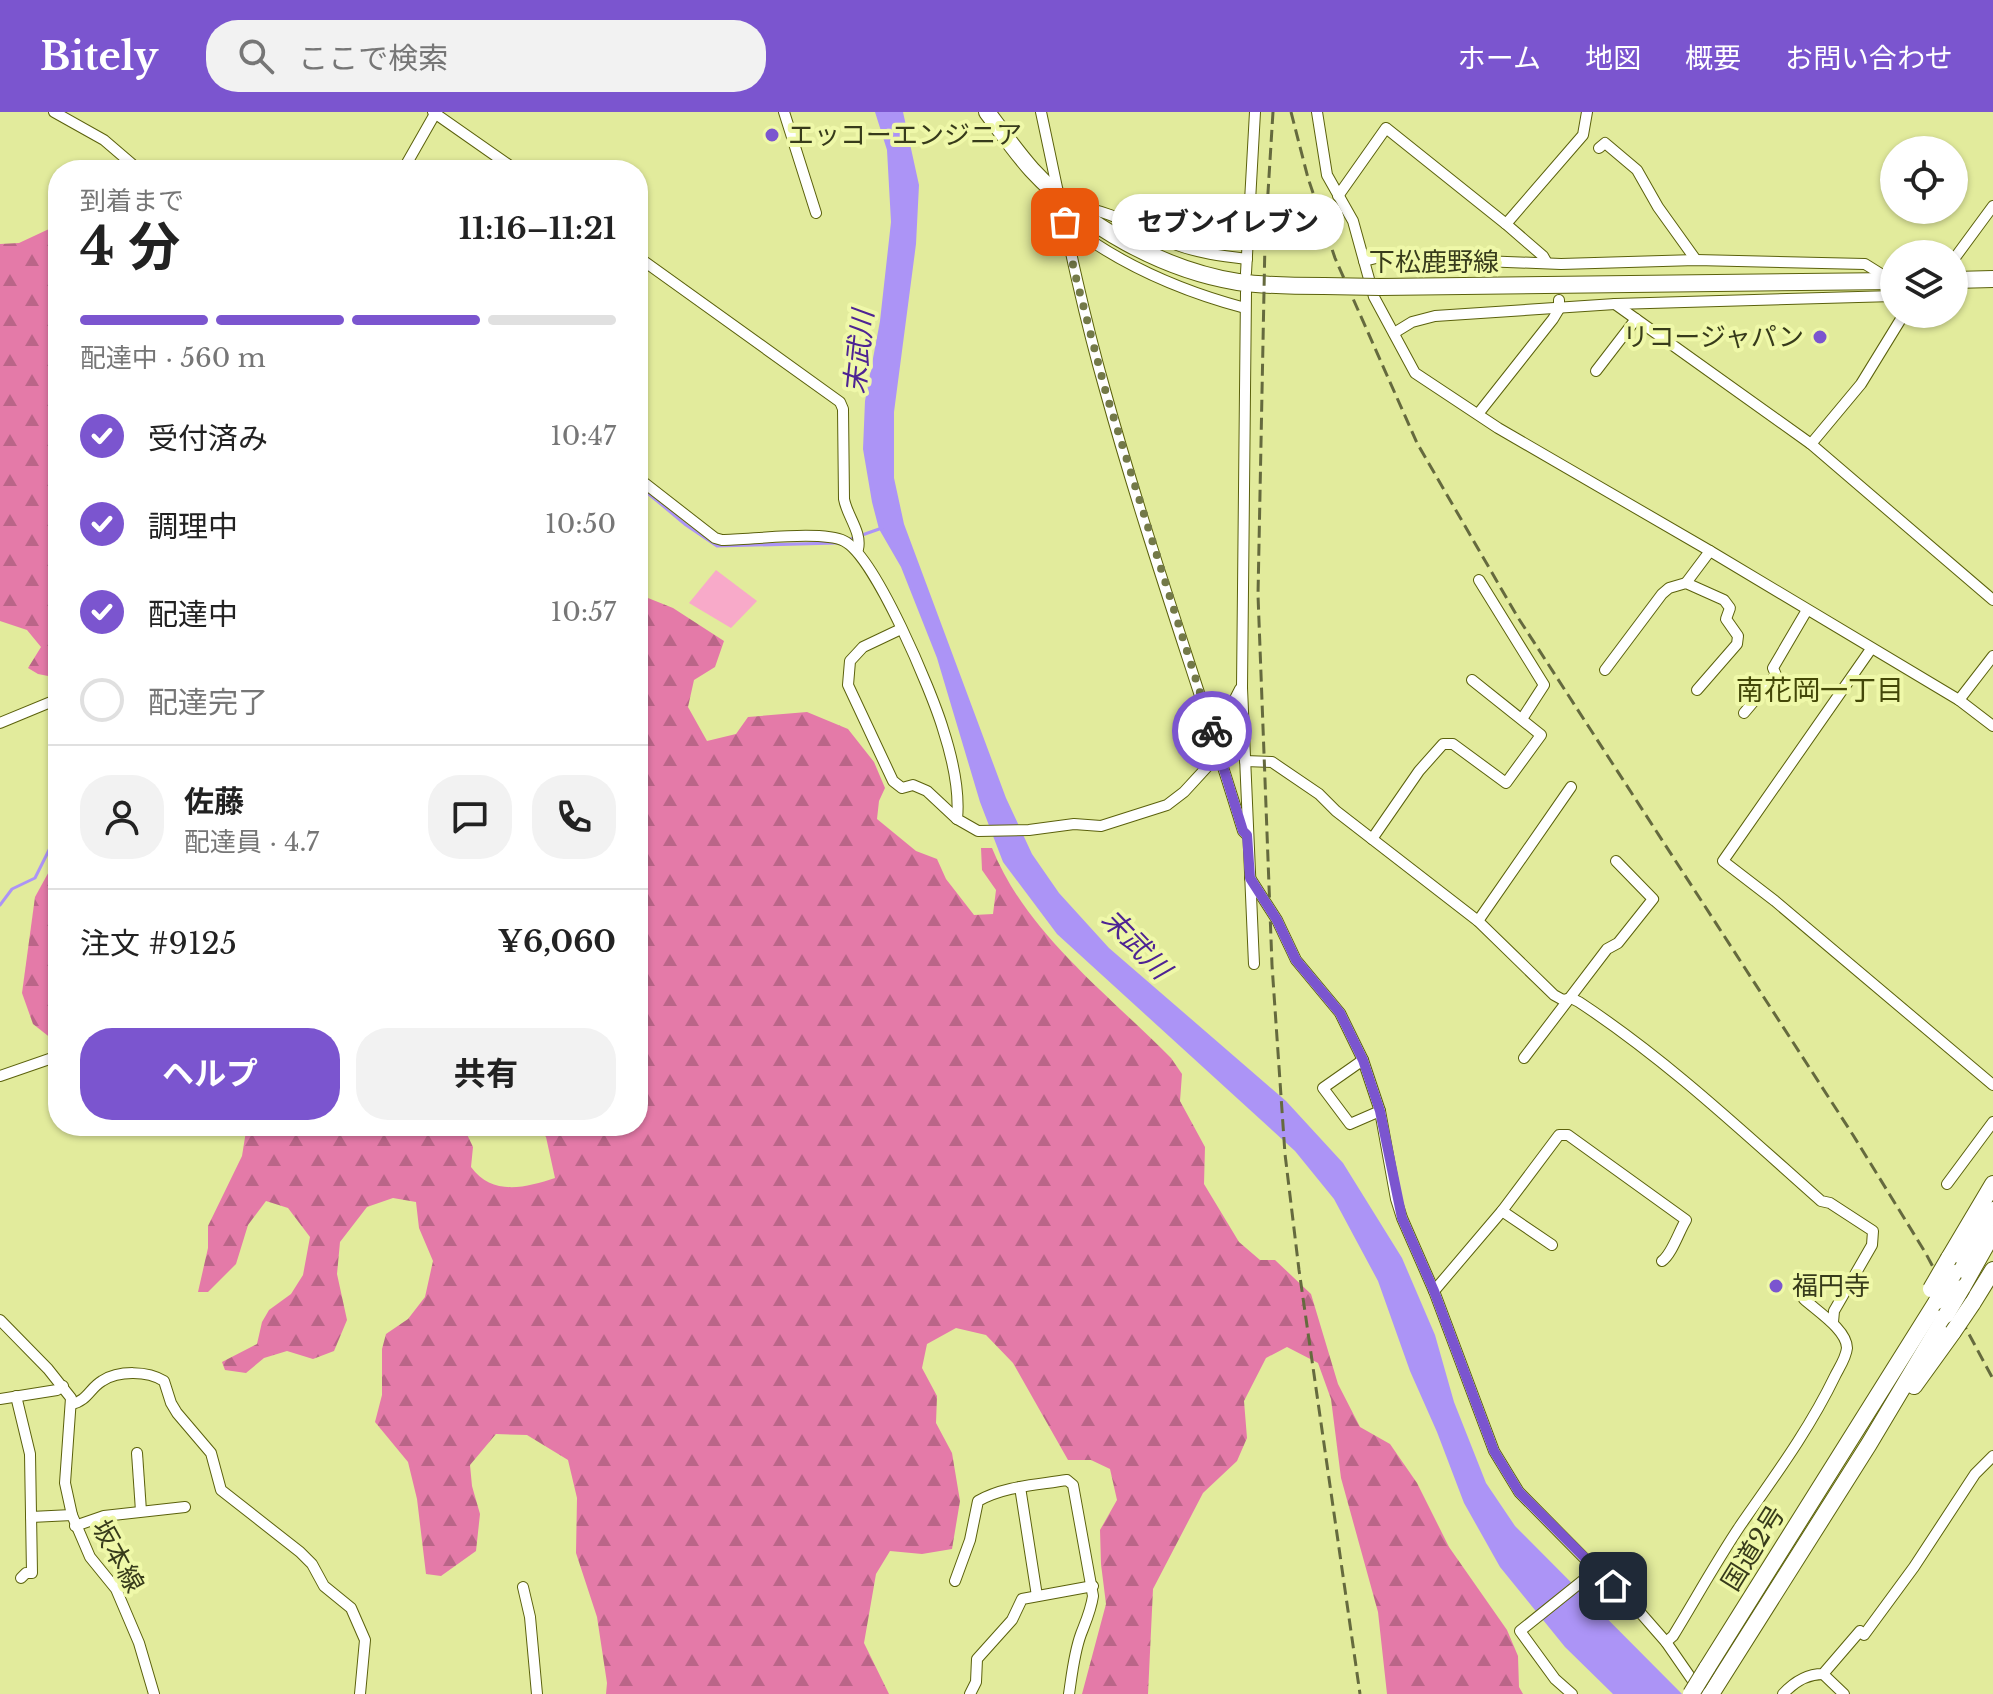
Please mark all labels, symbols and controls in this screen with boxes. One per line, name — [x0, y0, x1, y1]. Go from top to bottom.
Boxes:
search box — [206, 20, 766, 92]
text: Bitely — [40, 33, 158, 80]
icon: search — [234, 34, 278, 78]
text: ここで検索 — [298, 40, 448, 77]
text: ホーム — [1458, 41, 1541, 76]
text: 地図 — [1585, 41, 1641, 76]
text: 概要 — [1685, 41, 1741, 76]
text: お問い合わせ — [1785, 41, 1953, 76]
place label: エッコーエンジニア — [788, 119, 1022, 151]
marker: エッコーエンジニア — [763, 126, 781, 144]
map controls — [1880, 136, 1968, 328]
button: locate — [1880, 136, 1968, 224]
text: 到着まで — [80, 185, 184, 217]
pin — [1031, 188, 1099, 256]
callout: セブンイレブン — [1113, 194, 1345, 250]
icon: bag — [1043, 200, 1087, 244]
text: セブンイレブン — [1137, 206, 1319, 238]
text: 11:16–11:21 — [459, 210, 616, 247]
text: 4 分 — [80, 215, 180, 279]
button: layers — [1880, 240, 1968, 328]
street label: 下松鹿野線 — [1369, 246, 1499, 278]
water label: 末武川 — [837, 305, 881, 396]
place label: リコージャパン — [1623, 321, 1804, 353]
marker: リコージャパン — [1811, 328, 1829, 346]
text: 配達中 · 560 m — [80, 342, 266, 374]
icon: check — [80, 414, 124, 458]
text: 受付済み — [148, 420, 268, 457]
text: 10:47 — [550, 420, 616, 452]
icon: check — [80, 502, 124, 546]
text: 調理中 — [148, 508, 238, 545]
text: 10:50 — [545, 508, 616, 540]
icon: check — [80, 590, 124, 634]
text: 配達中 — [148, 596, 238, 633]
text: 10:57 — [551, 596, 616, 628]
district label: 南花岡一丁目 — [1736, 673, 1904, 708]
text: 配達完了 — [148, 684, 268, 721]
courier — [1172, 691, 1252, 771]
icon: bike — [1190, 709, 1234, 753]
button: person — [80, 775, 164, 859]
button: chat — [428, 775, 512, 859]
button: phone — [532, 775, 616, 859]
text: 佐藤 — [184, 783, 244, 820]
text: 配達員 · 4.7 — [184, 826, 319, 858]
water label: 末武川 — [1094, 902, 1180, 989]
text: ¥6,060 — [497, 923, 616, 960]
text: 注文 #9125 — [80, 925, 237, 962]
button: ヘルプ — [80, 1028, 340, 1120]
button: 共有 — [356, 1028, 616, 1120]
place label: 福円寺 — [1792, 1270, 1870, 1302]
marker: 福円寺 — [1767, 1277, 1785, 1295]
street label: 国道2号 — [1715, 1500, 1791, 1596]
street label: 坂本線 — [85, 1514, 151, 1598]
pin — [1579, 1552, 1647, 1620]
icon: home — [1591, 1564, 1635, 1608]

